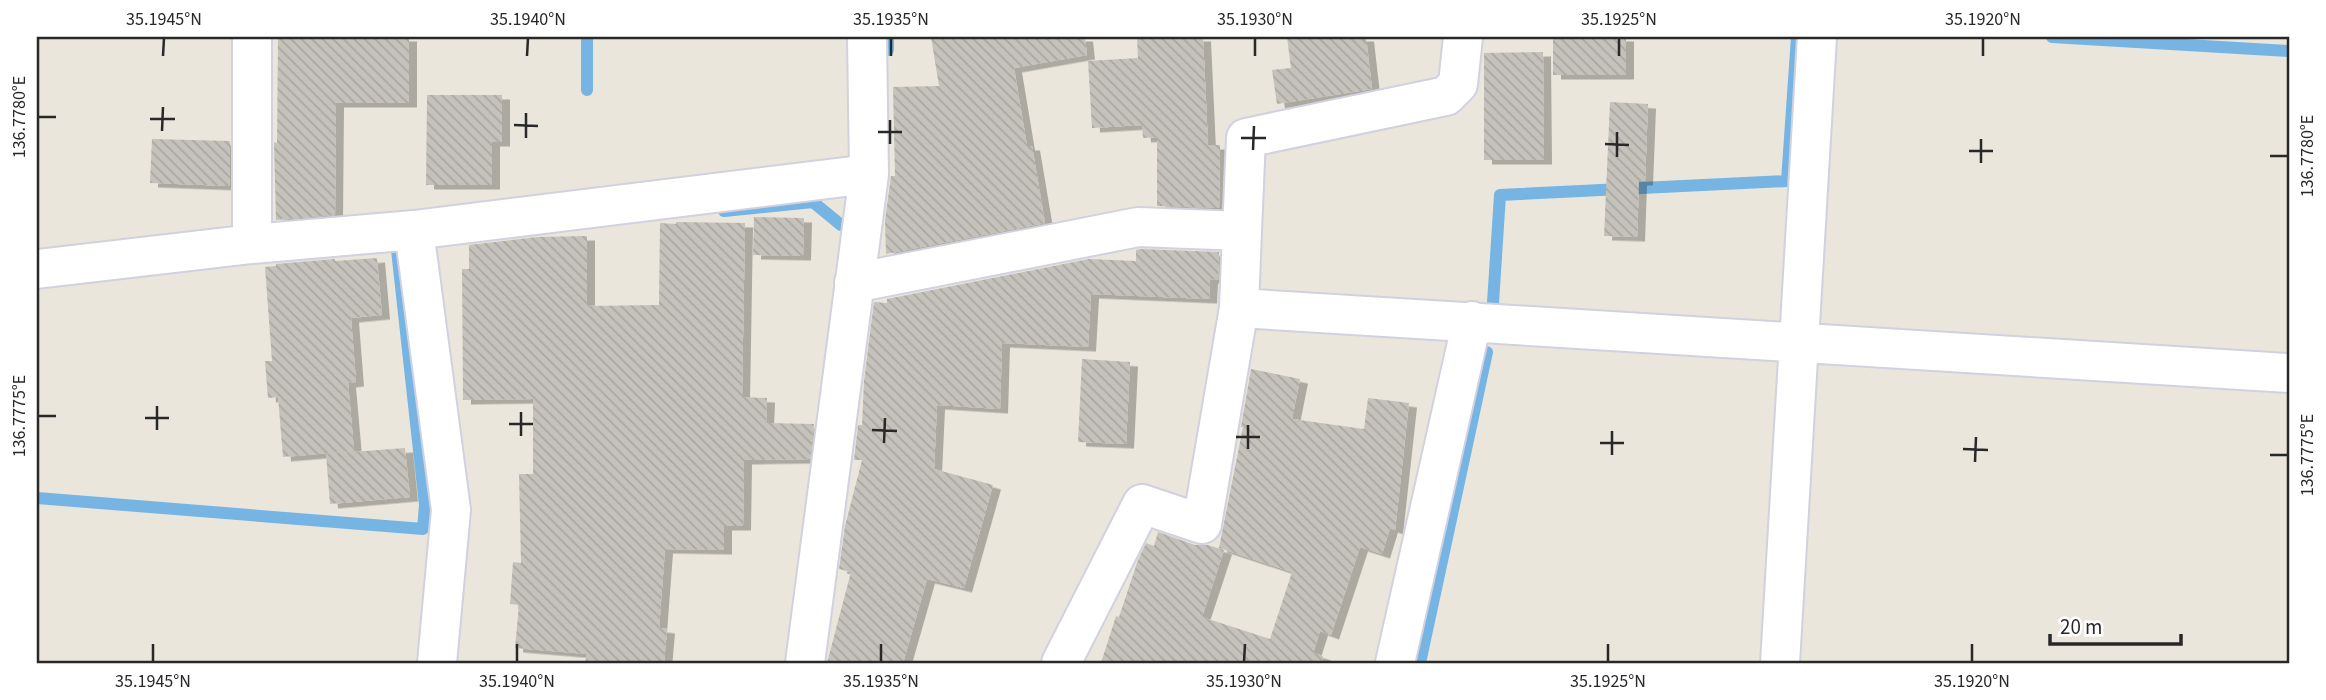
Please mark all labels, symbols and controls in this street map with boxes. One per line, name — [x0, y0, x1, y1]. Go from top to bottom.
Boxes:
text: 35.1945°N — [126, 7, 202, 32]
text: 35.1940°N — [490, 7, 566, 32]
text: 35.1935°N — [853, 7, 929, 32]
text: 35.1930°N — [1217, 7, 1293, 32]
text: 35.1925°N — [1581, 7, 1657, 32]
text: 35.1920°N — [1945, 7, 2021, 32]
text: 136.7780°E — [7, 76, 32, 158]
text: 136.7780°E — [2295, 115, 2320, 197]
text: 136.7775°E — [7, 375, 32, 457]
text: 136.7775°E — [2295, 414, 2320, 496]
scale bar — [2050, 602, 2181, 646]
text: 20 m — [2060, 612, 2102, 642]
text: 35.1945°N — [115, 669, 191, 694]
text: 35.1940°N — [479, 669, 555, 694]
text: 35.1935°N — [843, 669, 919, 694]
text: 35.1930°N — [1206, 669, 1282, 694]
text: 35.1925°N — [1570, 669, 1646, 694]
text: 35.1920°N — [1934, 669, 2010, 694]

